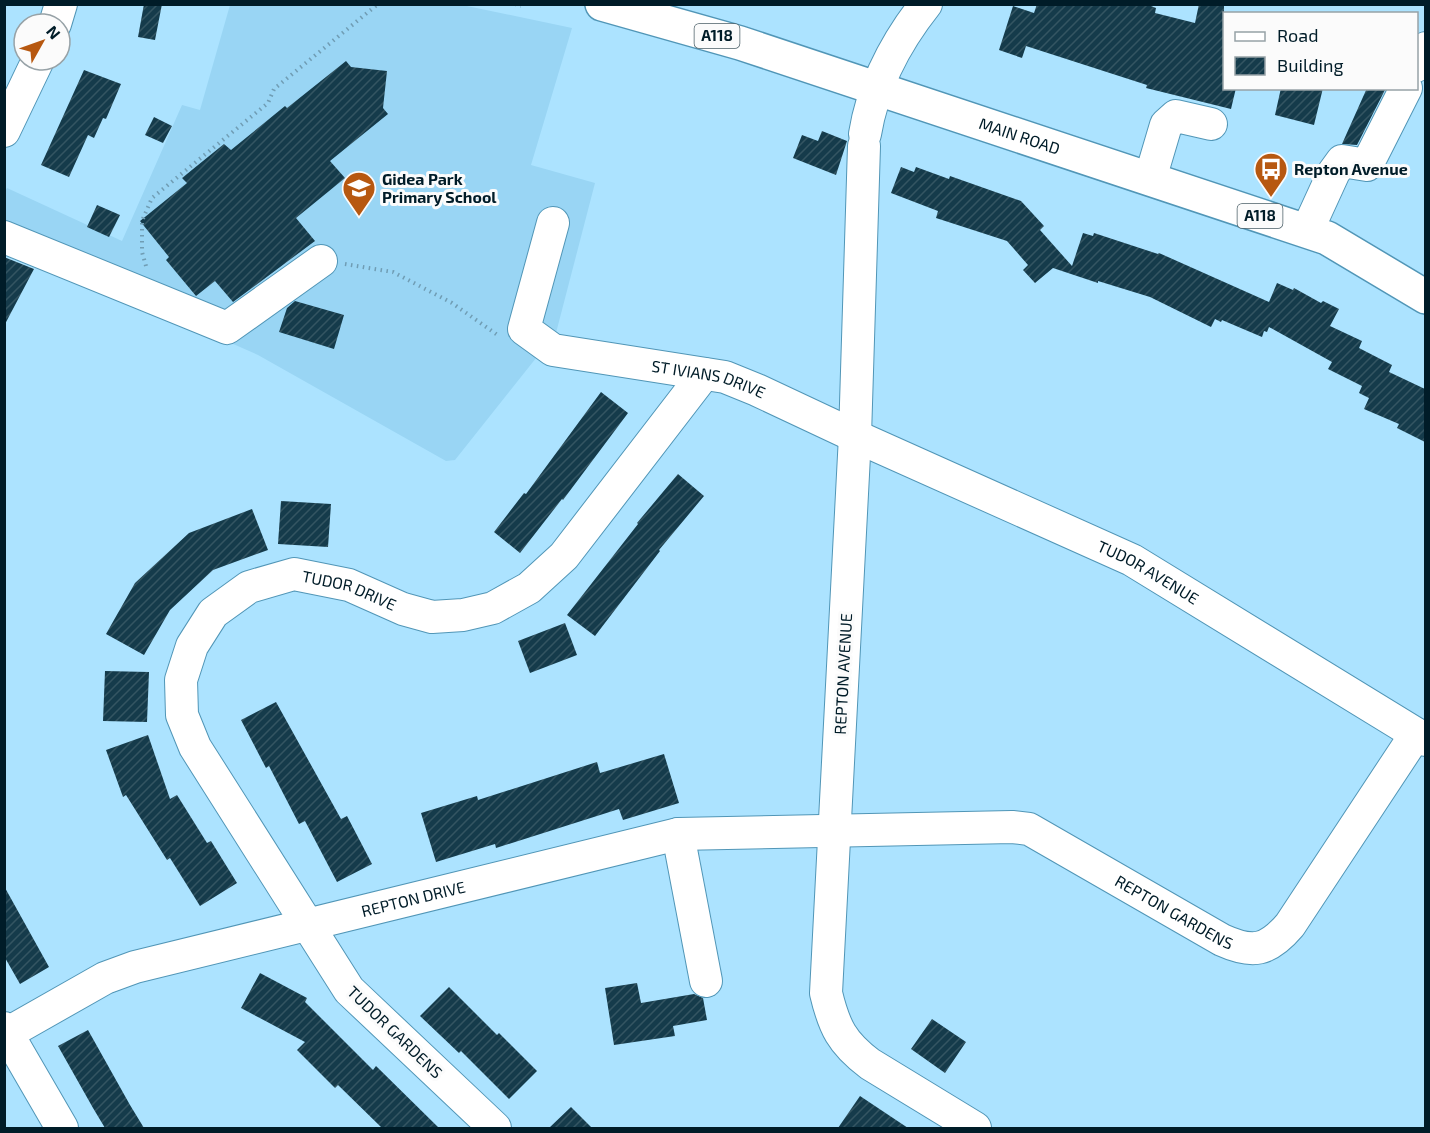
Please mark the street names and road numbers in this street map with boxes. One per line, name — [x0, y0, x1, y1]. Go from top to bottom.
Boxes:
road number: A118 — [694, 24, 740, 48]
street label: MAIN ROAD — [977, 113, 1063, 158]
road number: A118 — [1238, 204, 1282, 228]
street label: ST IVIANS DRIVE — [650, 356, 769, 402]
street label: TUDOR AVENUE — [1095, 536, 1203, 608]
street label: TUDOR DRIVE — [301, 566, 399, 614]
street label: REPTON AVENUE — [830, 613, 855, 735]
street label: REPTON GARDENS — [1112, 871, 1236, 953]
street label: REPTON DRIVE — [359, 876, 467, 920]
street label: TUDOR GARDENS — [344, 982, 447, 1082]

